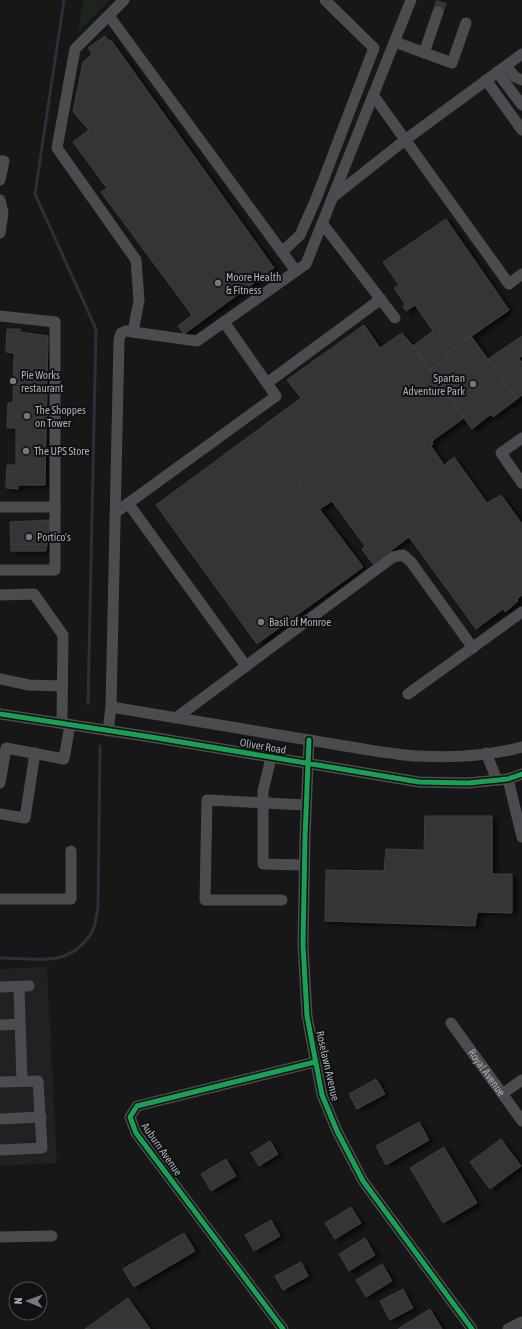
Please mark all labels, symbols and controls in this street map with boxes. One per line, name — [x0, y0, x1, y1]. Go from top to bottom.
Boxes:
place label: Moore Health & Fitness — [226, 271, 281, 296]
marker: Moore Health & Fitness — [213, 278, 223, 288]
place label: Pie Works restaurant — [21, 369, 63, 394]
place label: Spartan Adventure Park — [403, 372, 465, 397]
marker: Pie Works restaurant — [8, 376, 18, 386]
marker: Spartan Adventure Park — [468, 379, 478, 389]
place label: The Shoppes on Tower — [35, 404, 86, 429]
marker: The Shoppes on Tower — [22, 411, 32, 421]
place label: The UPS Store — [34, 445, 90, 457]
marker: The UPS Store — [21, 446, 31, 456]
place label: Portico's — [37, 531, 71, 543]
marker: Portico's — [24, 532, 34, 542]
place label: Basil of Monroe — [269, 616, 331, 628]
marker: Basil of Monroe — [256, 617, 266, 627]
street label: Oliver Road — [239, 736, 287, 756]
street label: Roselawn Avenue — [314, 1030, 342, 1102]
street label: Royal Avenue — [466, 1047, 508, 1098]
street label: Auburn Avenue — [139, 1120, 185, 1178]
north arrow — [8, 1281, 48, 1321]
text: N — [12, 1297, 24, 1304]

